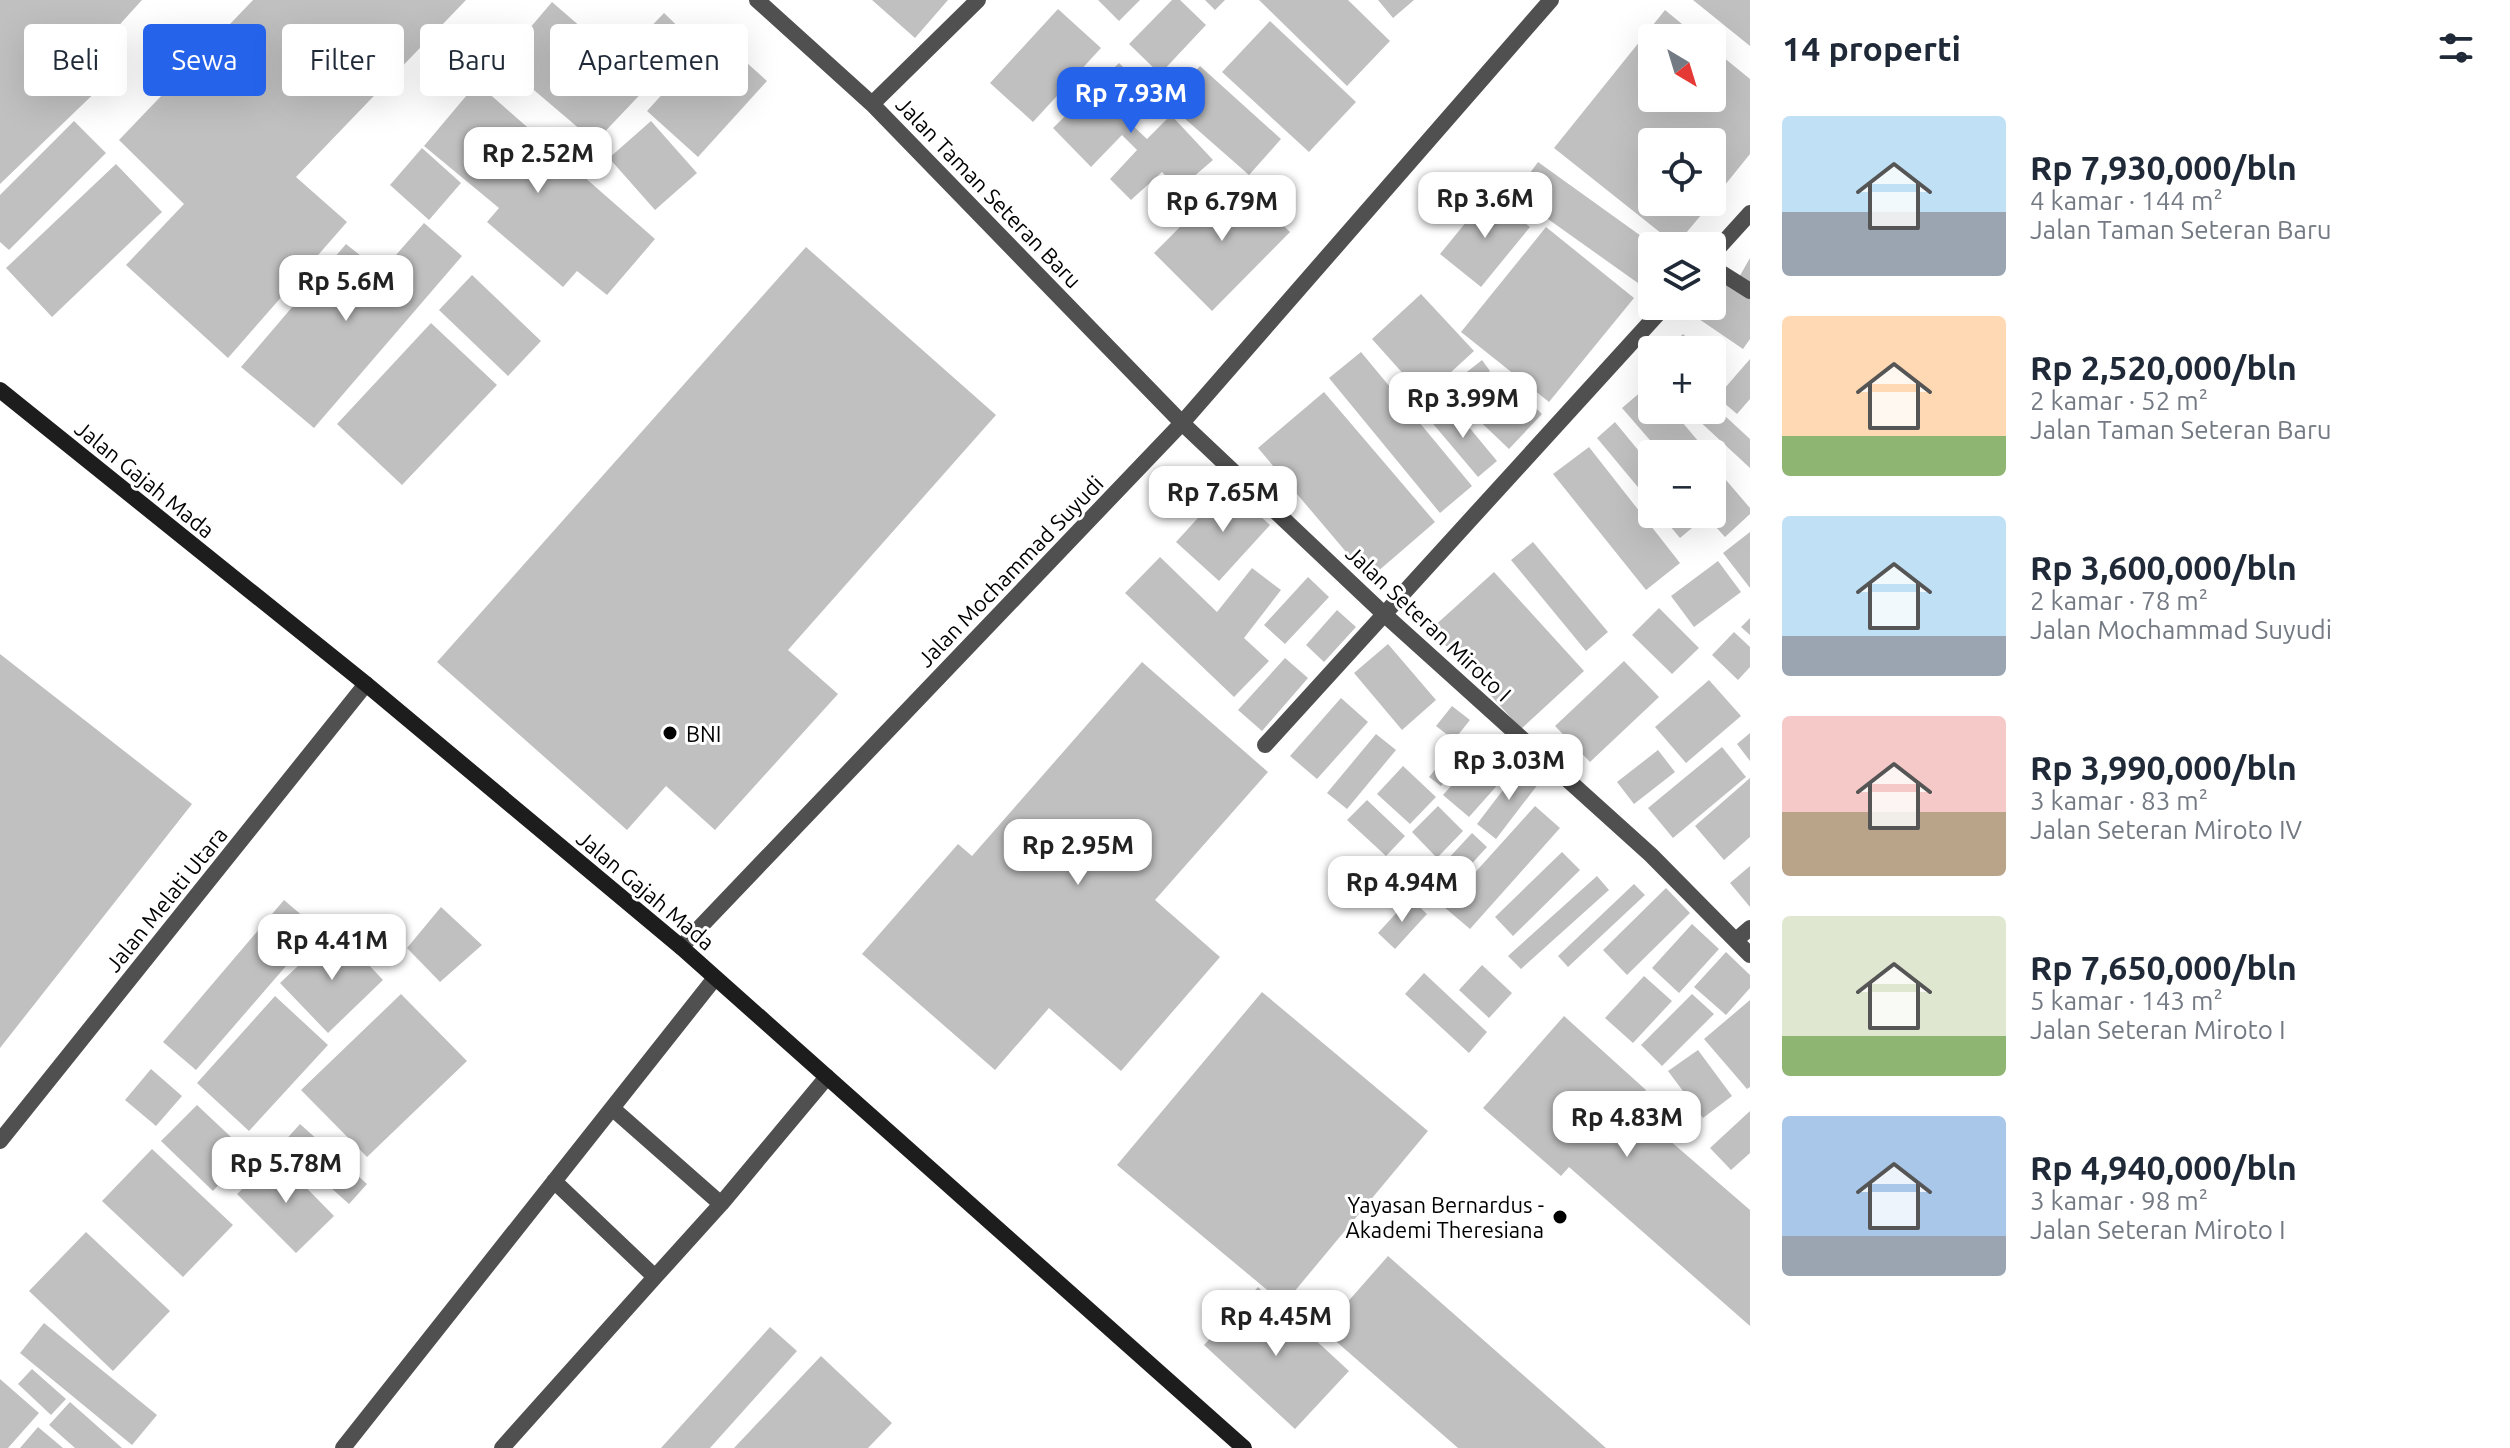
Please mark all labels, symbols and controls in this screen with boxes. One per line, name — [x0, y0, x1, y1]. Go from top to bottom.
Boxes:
chip: Beli — [24, 24, 127, 96]
chip: Sewa — [143, 24, 266, 96]
chip: Filter — [282, 24, 404, 96]
chip: Baru — [420, 24, 534, 96]
chip: Apartemen — [550, 24, 748, 96]
north arrow — [1638, 24, 1726, 112]
map controls — [1638, 24, 1726, 528]
icon: filters — [2434, 26, 2478, 70]
text: 14 properti — [1782, 29, 1961, 67]
pin: Rp 7.93M — [1048, 67, 1214, 135]
text: Rp 7.93M — [1075, 78, 1187, 107]
street label: Jalan Taman Seteran Baru — [891, 92, 1087, 292]
pin: Rp 2.52M — [455, 127, 621, 195]
button: locate — [1638, 128, 1726, 216]
text: Rp 2.52M — [482, 138, 594, 167]
icon: home — [1846, 148, 1942, 244]
text: Rp 7,930,000/bln — [2030, 148, 2297, 186]
pin: Rp 3.6M — [1411, 172, 1559, 240]
pin: Rp 6.79M — [1139, 175, 1305, 243]
text: Rp 3.6M — [1436, 183, 1534, 212]
text: Rp 6.79M — [1166, 186, 1278, 215]
text: 4 kamar · 144 m² — [2030, 186, 2223, 215]
text: Jalan Taman Seteran Baru — [2030, 215, 2332, 244]
button: layers — [1638, 232, 1726, 320]
pin: Rp 5.6M — [272, 255, 420, 323]
text: Rp 5.6M — [297, 266, 395, 295]
button: + — [1638, 336, 1726, 424]
icon: home — [1846, 348, 1942, 444]
text: Rp 2,520,000/bln — [2030, 348, 2297, 386]
pin: Rp 3.99M — [1380, 372, 1546, 440]
text: Rp 3.99M — [1407, 383, 1519, 412]
text: 2 kamar · 52 m² — [2030, 386, 2208, 415]
street label: Jalan Gajah Mada — [70, 415, 220, 543]
text: Jalan Taman Seteran Baru — [2030, 415, 2332, 444]
button: − — [1638, 440, 1726, 528]
pin: Rp 7.65M — [1140, 466, 1306, 534]
street label: Jalan Mochammad Suyudi — [912, 470, 1108, 672]
text: Rp 7.65M — [1167, 477, 1279, 506]
street label: Jalan Seteran Miroto I — [1341, 540, 1517, 706]
icon: home — [1846, 548, 1942, 644]
text: Rp 3,600,000/bln — [2030, 548, 2297, 586]
text: 2 kamar · 78 m² — [2030, 586, 2208, 615]
text: Jalan Mochammad Suyudi — [2030, 615, 2332, 644]
place label: BNI — [686, 721, 721, 746]
marker: BNI — [661, 724, 679, 742]
pin: Rp 3.03M — [1426, 734, 1592, 802]
text: Rp 3.03M — [1453, 745, 1565, 774]
icon: home — [1846, 748, 1942, 844]
text: Rp 3,990,000/bln — [2030, 748, 2297, 786]
text: 3 kamar · 83 m² — [2030, 786, 2208, 815]
text: Jalan Seteran Miroto IV — [2030, 815, 2302, 844]
pin: Rp 2.95M — [995, 819, 1161, 887]
street label: Jalan Melati Utara — [100, 822, 232, 976]
street label: Jalan Gajah Mada — [572, 825, 720, 955]
text: Rp 2.95M — [1022, 830, 1134, 859]
pin: Rp 4.94M — [1319, 856, 1485, 924]
text: Rp 4.94M — [1346, 867, 1458, 896]
pin: Rp 4.41M — [249, 914, 415, 982]
text: Rp 4.41M — [276, 925, 388, 954]
icon: home — [1846, 948, 1942, 1044]
text: Rp 7,650,000/bln — [2030, 948, 2297, 986]
text: 5 kamar · 143 m² — [2030, 986, 2223, 1015]
text: Jalan Seteran Miroto I — [2030, 1015, 2286, 1044]
pin: Rp 4.83M — [1544, 1091, 1710, 1159]
text: Rp 4.83M — [1571, 1102, 1683, 1131]
pin: Rp 5.78M — [203, 1137, 369, 1205]
text: Rp 5.78M — [230, 1148, 342, 1177]
icon: home — [1846, 1148, 1942, 1244]
text: Rp 4,940,000/bln — [2030, 1148, 2297, 1186]
text: 3 kamar · 98 m² — [2030, 1186, 2208, 1215]
place label: Yayasan Bernardus - Akademi Theresiana — [1345, 1192, 1544, 1242]
marker: Yayasan Bernardus - Akademi Theresiana — [1551, 1208, 1569, 1226]
text: Jalan Seteran Miroto I — [2030, 1215, 2286, 1244]
pin: Rp 4.45M — [1193, 1290, 1359, 1358]
text: Rp 4.45M — [1220, 1301, 1332, 1330]

